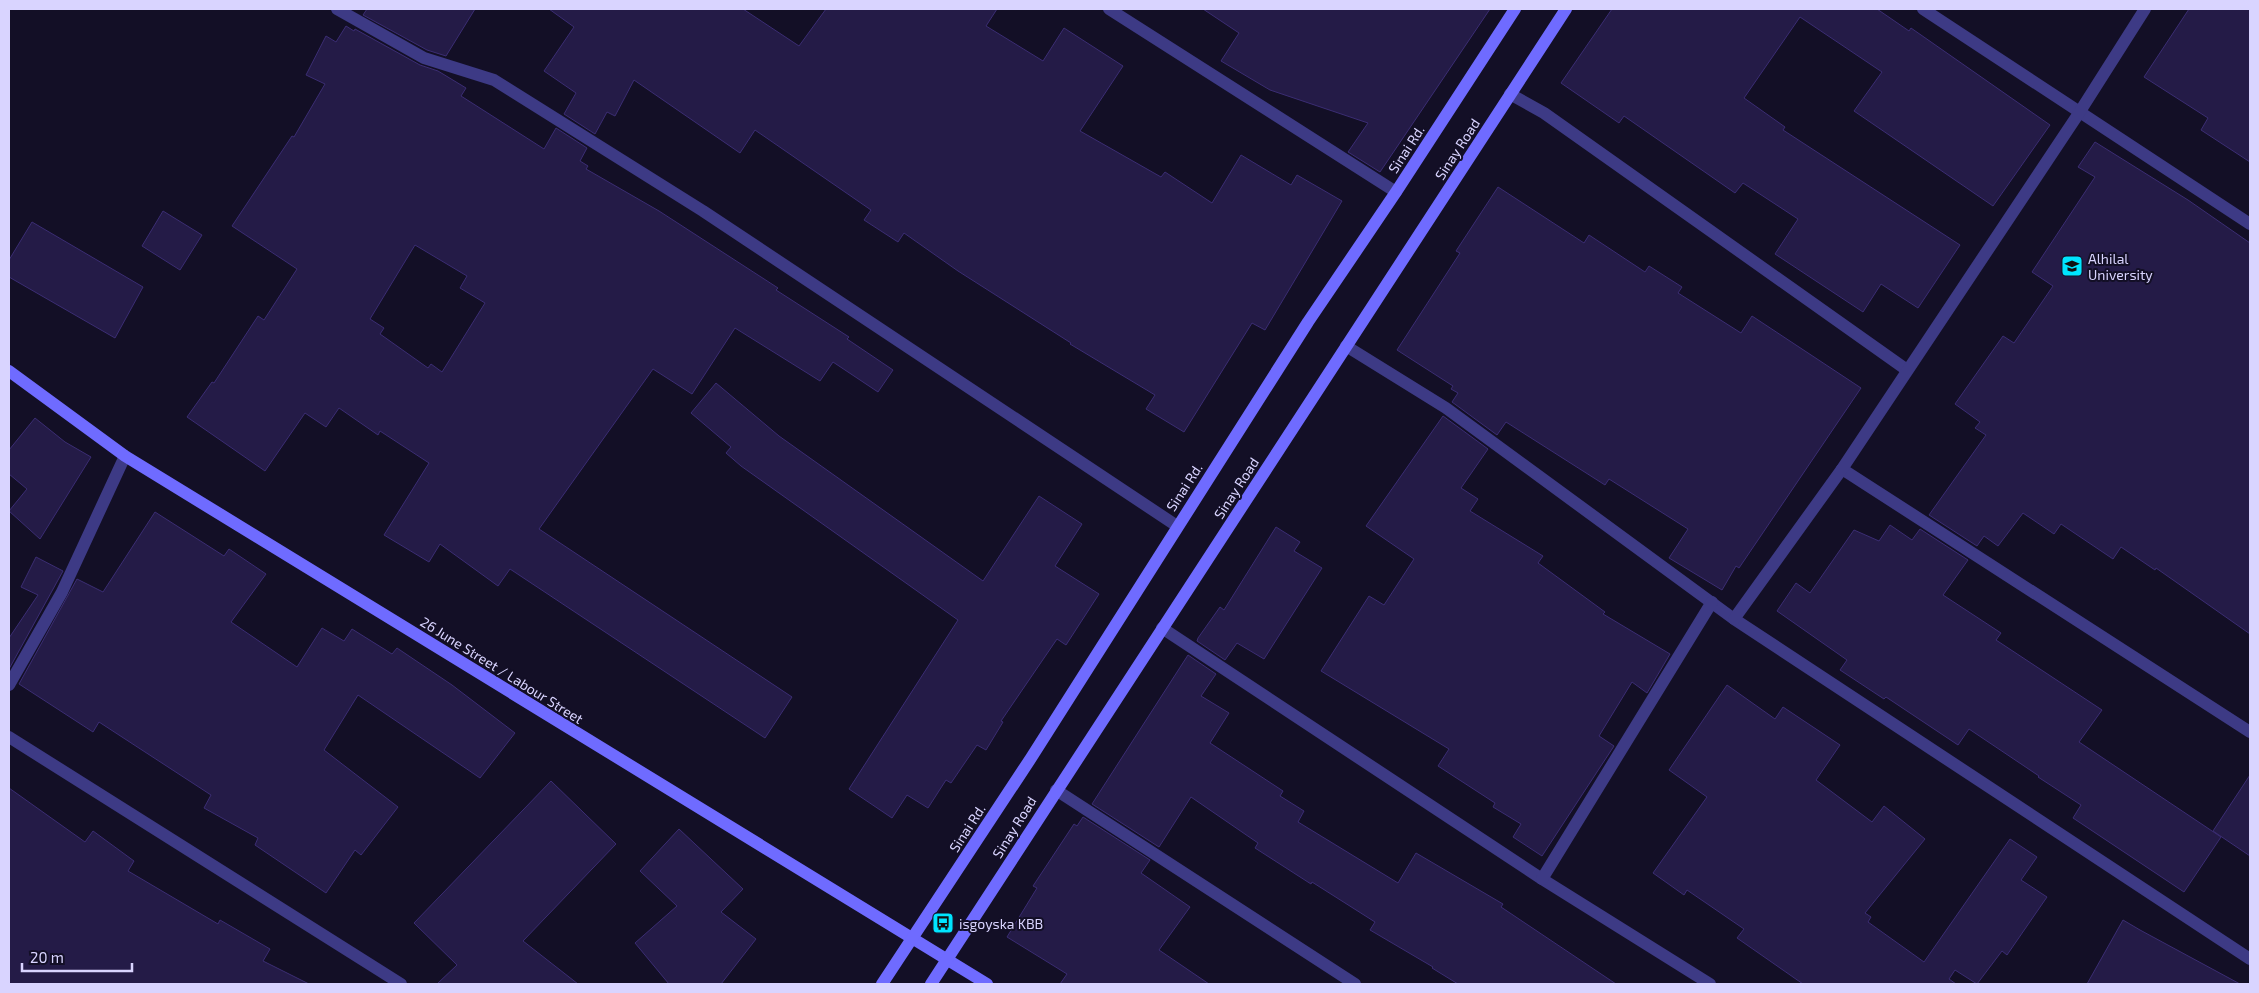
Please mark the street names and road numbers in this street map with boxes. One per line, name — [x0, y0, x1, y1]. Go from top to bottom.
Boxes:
street label: Sinay Road — [1431, 115, 1483, 183]
street label: Sinai Rd. — [1384, 122, 1428, 176]
street label: Sinay Road — [1210, 454, 1262, 522]
street label: Sinai Rd. — [1162, 460, 1206, 514]
street label: 26 June Street / Labour Street — [417, 613, 587, 727]
street label: Sinay Road — [988, 793, 1040, 861]
street label: Sinai Rd. — [945, 801, 989, 855]

